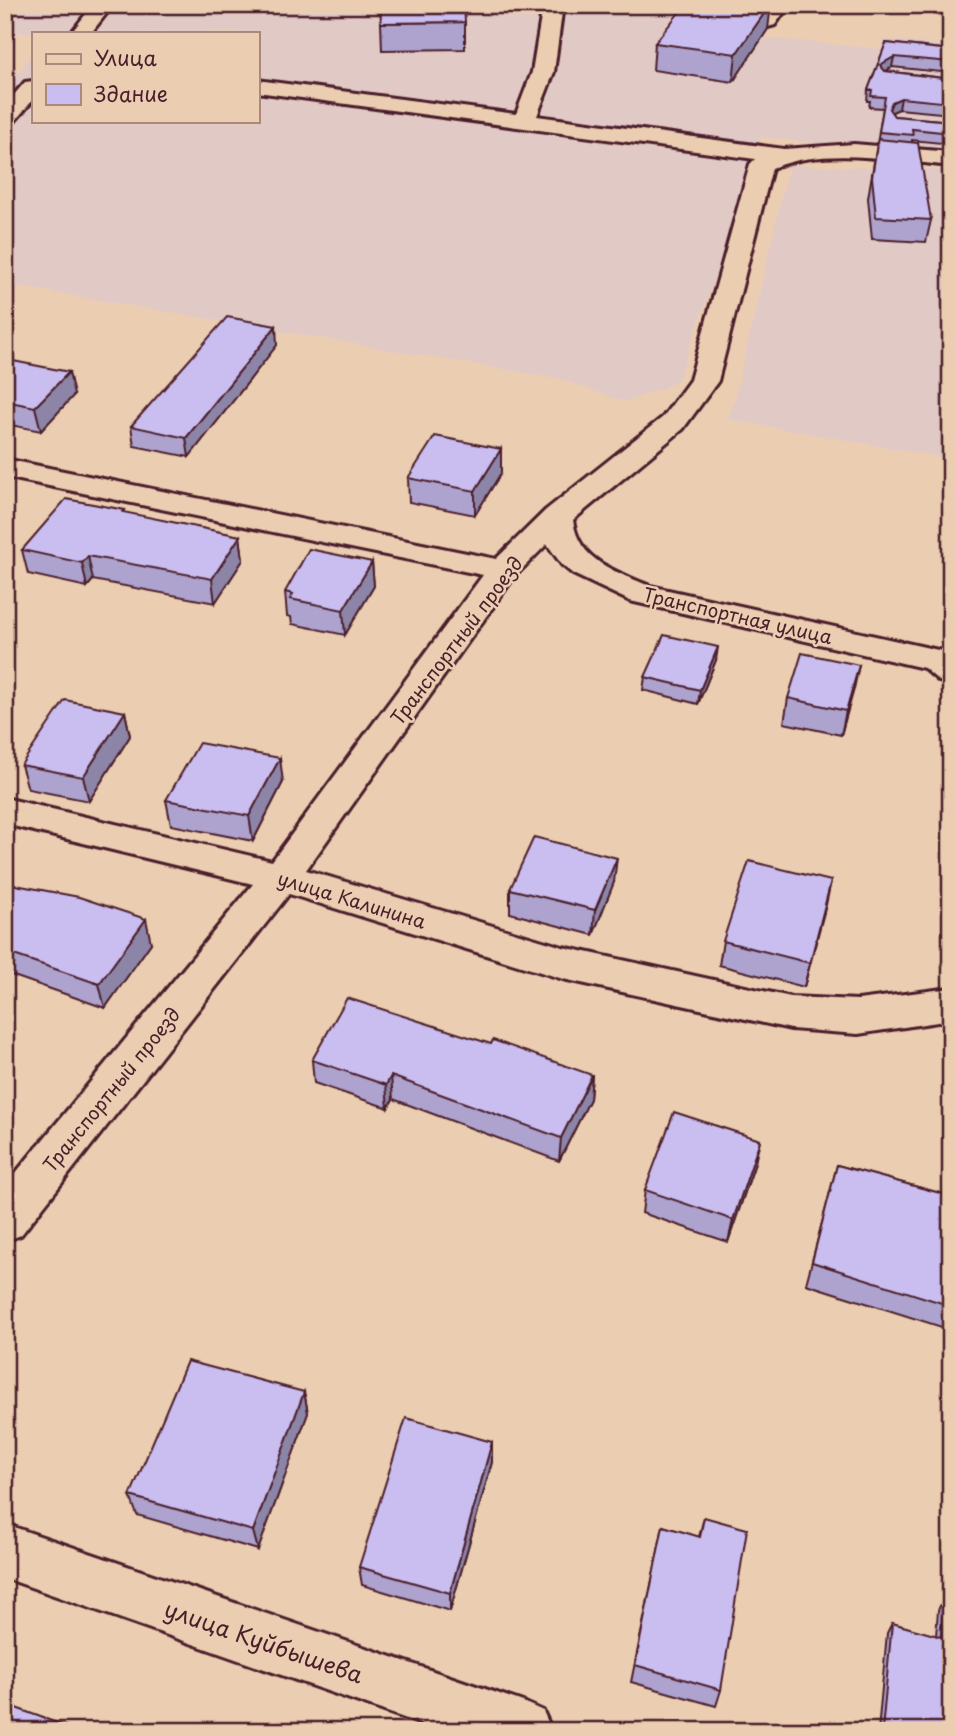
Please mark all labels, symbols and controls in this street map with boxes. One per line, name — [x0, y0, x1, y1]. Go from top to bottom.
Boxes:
legend — [32, 32, 259, 122]
text: Улица — [94, 41, 157, 73]
text: Здание — [94, 77, 168, 109]
street label: Транспортный проезд — [383, 550, 529, 730]
street label: Транспортная улица — [641, 580, 835, 650]
street label: улица Калинина — [274, 863, 430, 935]
street label: Транспортный проезд — [36, 1001, 186, 1177]
street label: улица Куйбышева — [160, 1591, 369, 1692]

